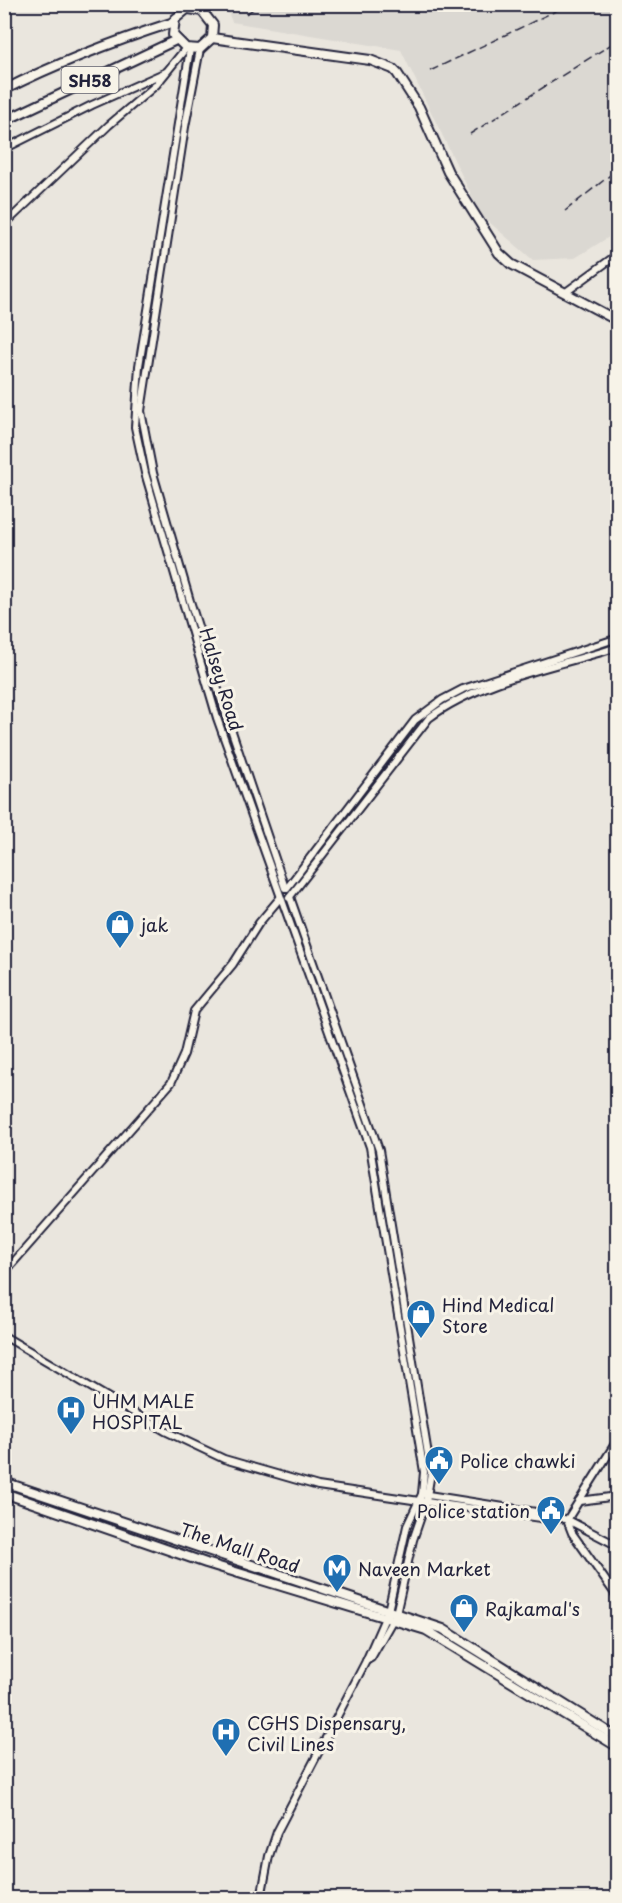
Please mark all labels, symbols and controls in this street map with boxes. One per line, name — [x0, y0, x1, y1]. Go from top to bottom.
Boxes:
road number: SH58 — [62, 67, 118, 93]
street label: Halsey Road — [193, 624, 251, 734]
shop icon: jak — [104, 908, 136, 950]
place label: jak — [139, 911, 168, 938]
place label: Hind Medical Store — [442, 1291, 554, 1339]
shop icon: Hind Medical Store — [405, 1298, 437, 1340]
place label: UHM MALE HOSPITAL — [92, 1387, 195, 1435]
hospital icon: UHM MALE HOSPITAL — [55, 1394, 87, 1436]
public building icon: Police chawki — [423, 1444, 455, 1486]
place label: Police chawki — [460, 1447, 575, 1474]
public building icon: Police station — [535, 1494, 567, 1536]
place label: Police station — [417, 1497, 530, 1524]
street label: The Mall Road — [177, 1515, 303, 1579]
metro station icon: Naveen Market — [321, 1552, 353, 1594]
place label: Naveen Market — [358, 1555, 491, 1582]
shop icon: Rajkamal's — [448, 1592, 480, 1634]
place label: Rajkamal's — [485, 1595, 580, 1622]
place label: CGHS Dispensary, Civil Lines — [247, 1709, 406, 1757]
hospital icon: CGHS Dispensary, Civil Lines — [210, 1716, 242, 1758]

